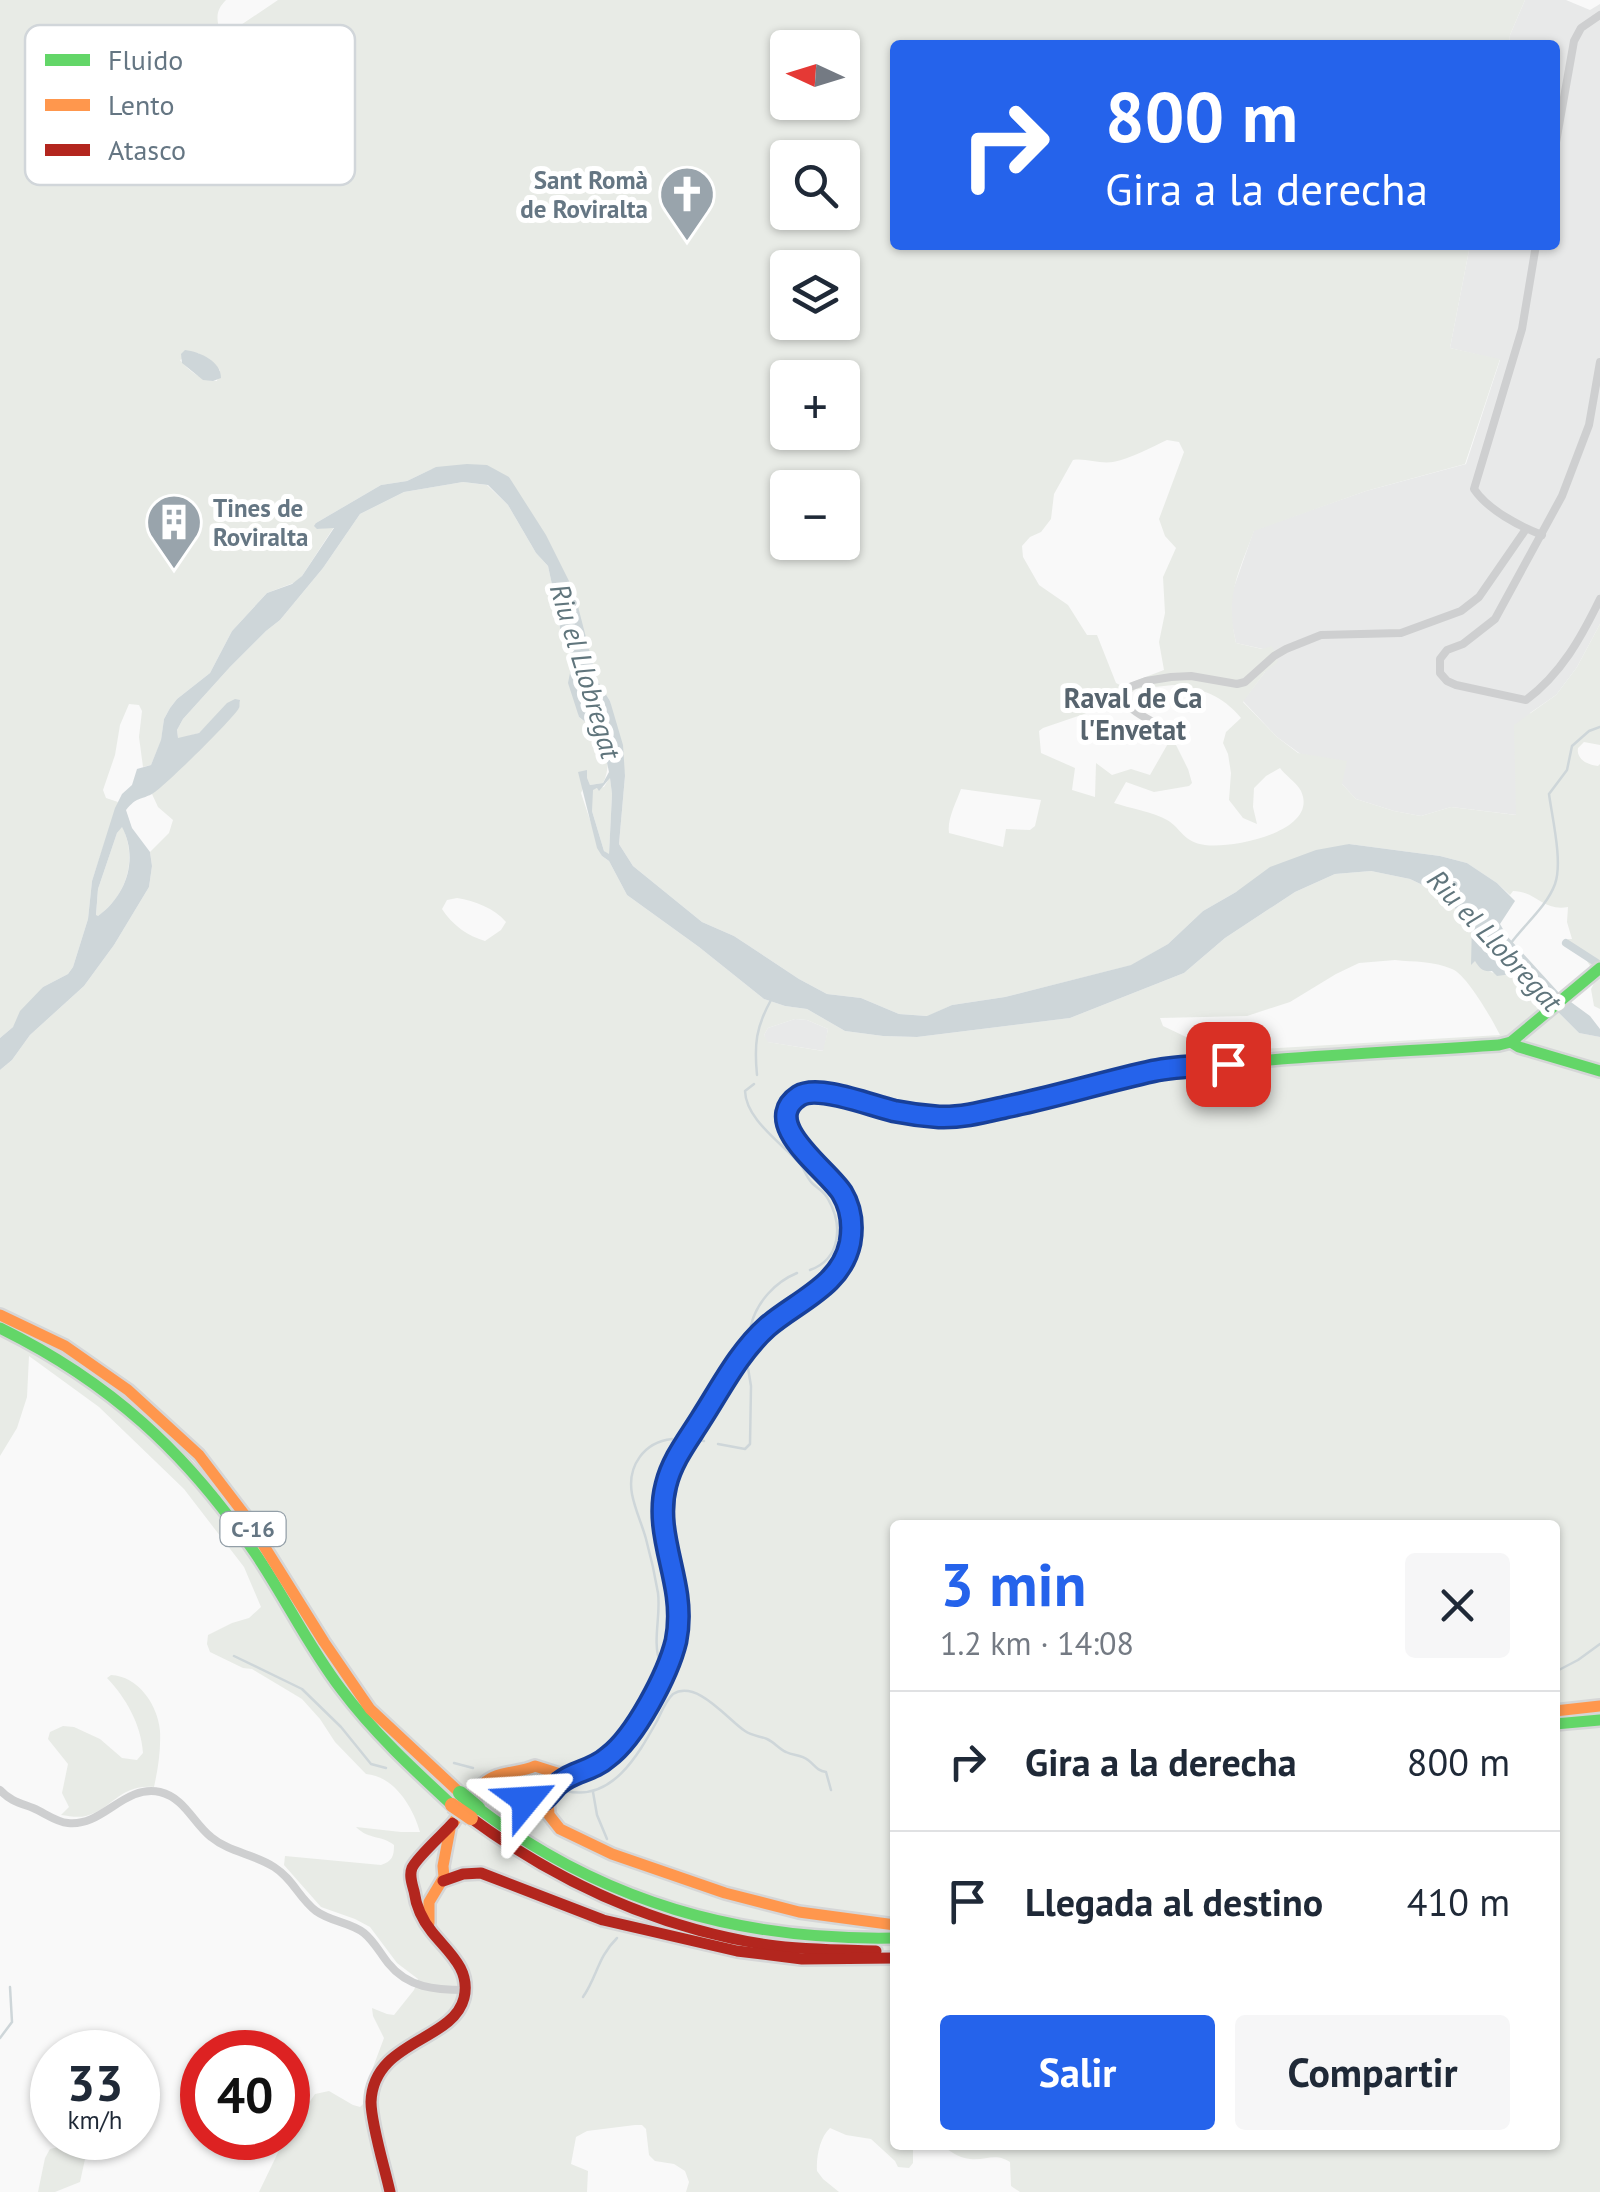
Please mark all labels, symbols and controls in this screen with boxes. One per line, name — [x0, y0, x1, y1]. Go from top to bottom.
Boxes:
legend — [25, 25, 355, 185]
north arrow — [770, 30, 860, 120]
map controls — [770, 30, 860, 560]
text: Fluido — [108, 41, 183, 78]
text: 800 m — [1105, 71, 1298, 161]
icon: right — [940, 80, 1070, 210]
text: Lento — [108, 86, 175, 123]
text: Atasco — [108, 131, 186, 168]
button: search — [770, 140, 860, 230]
text: Gira a la derecha — [1105, 159, 1428, 217]
place label: Sant Romà de Roviralta — [520, 164, 648, 225]
church icon: Sant Romà de Roviralta — [657, 164, 717, 243]
button: layers — [770, 250, 860, 340]
button: + — [770, 360, 860, 450]
button: − — [770, 470, 860, 560]
building icon: Tines de Roviralta — [144, 492, 204, 571]
place label: Tines de Roviralta — [213, 492, 308, 553]
water label: Riu el Llobregat — [542, 579, 631, 764]
district label: Raval de Ca l'Envetat — [1064, 679, 1202, 748]
water label: Riu el Llobregat — [1420, 861, 1571, 1020]
pin — [1186, 1022, 1271, 1107]
icon: arrive — [1201, 1037, 1256, 1092]
road number: C-16 — [220, 1512, 286, 1546]
text: 3 min — [940, 1545, 1086, 1623]
button: close — [1405, 1553, 1510, 1658]
text: 1.2 km · 14:08 — [940, 1622, 1134, 1664]
icon: right — [940, 1734, 995, 1789]
text: Gira a la derecha — [1025, 1737, 1297, 1786]
text: 800 m — [1407, 1737, 1510, 1786]
position arrow — [474, 1748, 578, 1852]
icon: arrive — [940, 1874, 995, 1929]
text: Llegada al destino — [1025, 1877, 1323, 1926]
text: 410 m — [1407, 1877, 1510, 1926]
button: Salir — [940, 2015, 1215, 2130]
button: Compartir — [1235, 2015, 1510, 2130]
speed limit sign: 40 — [180, 2030, 310, 2160]
text: 33 — [67, 2050, 123, 2115]
text: km/h — [68, 2104, 122, 2136]

